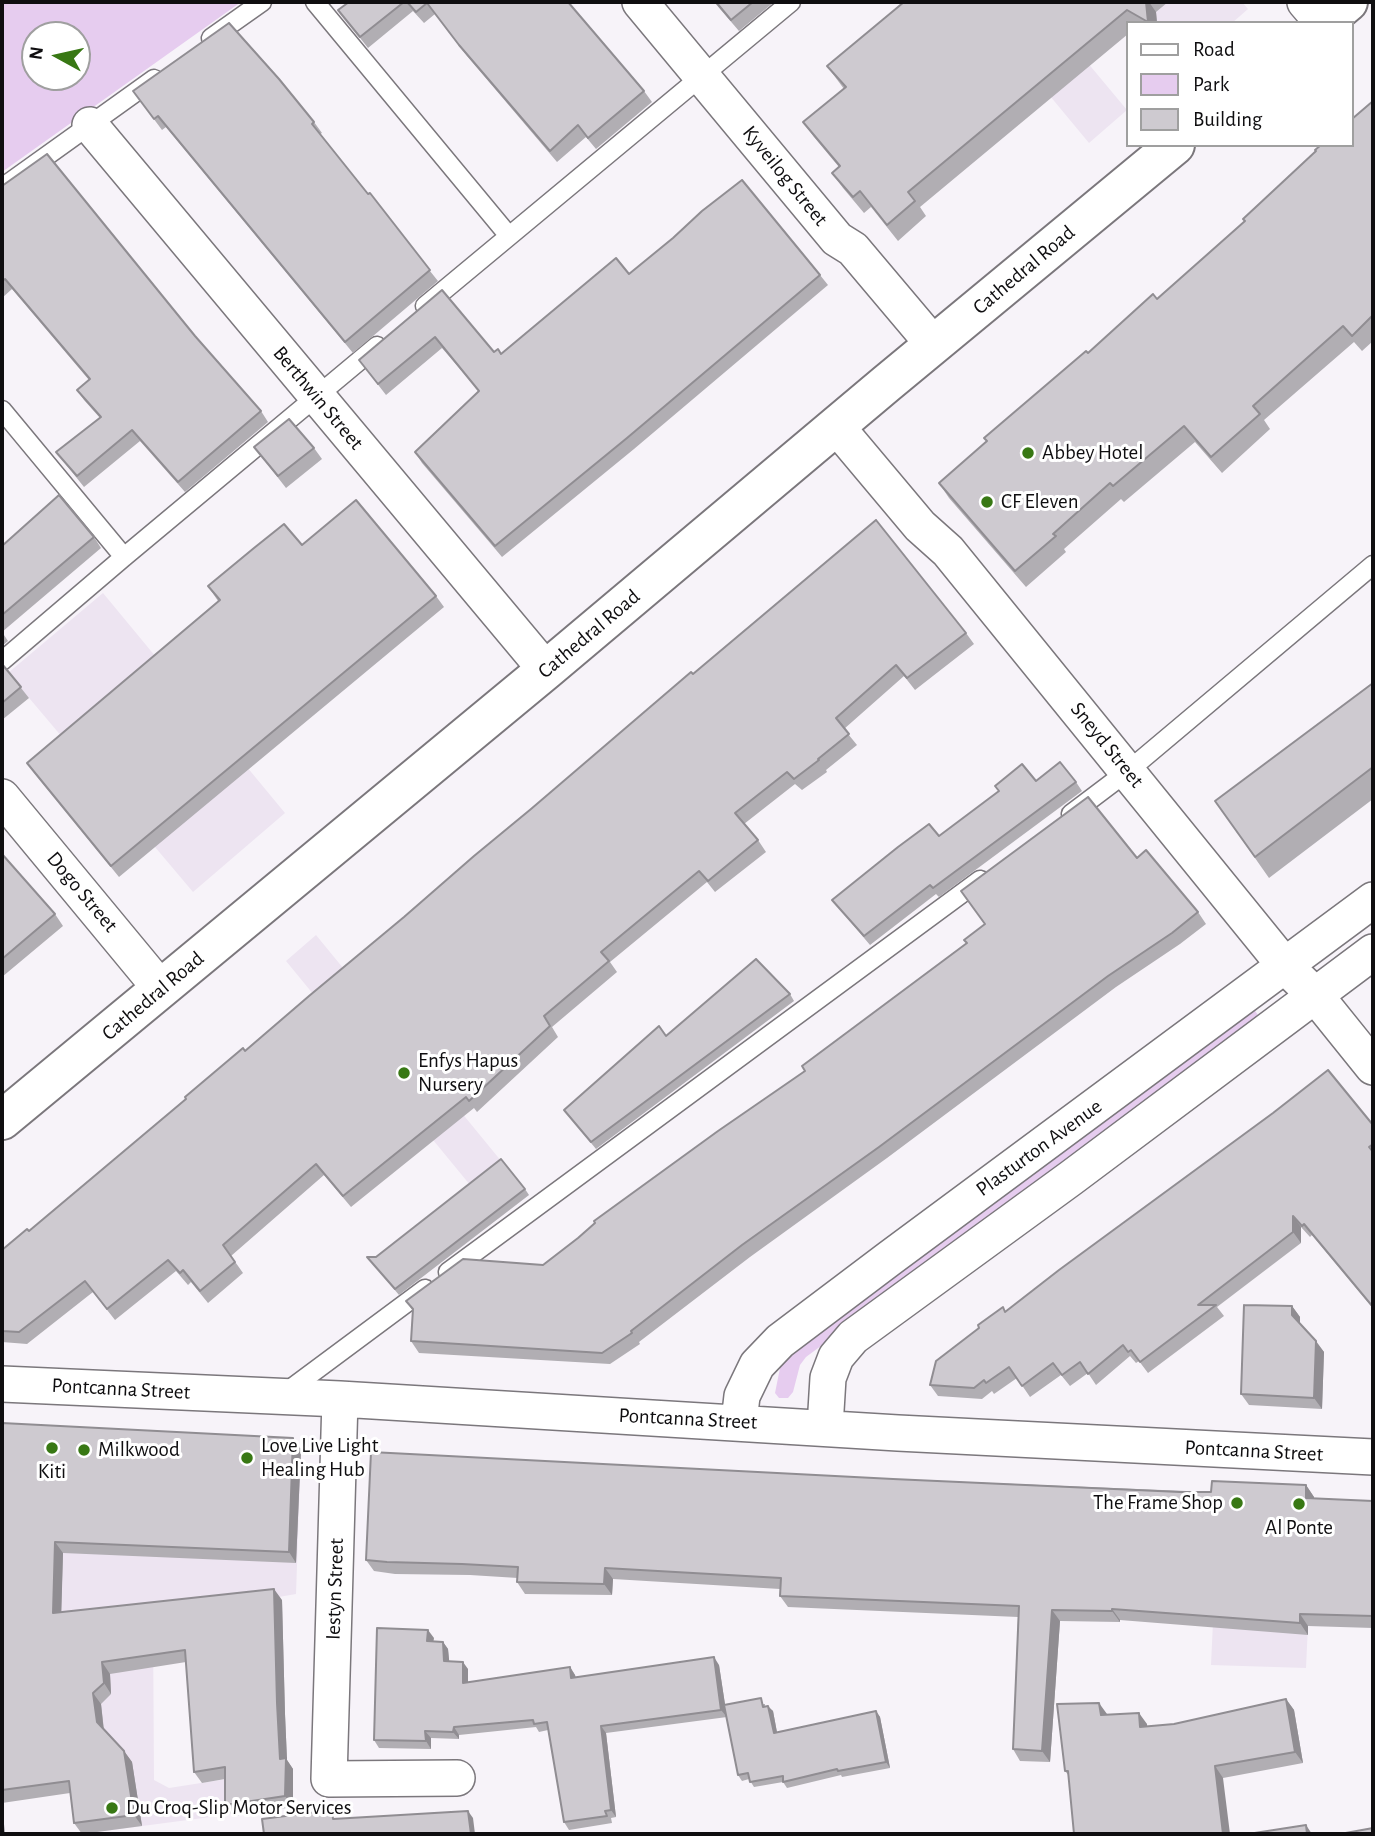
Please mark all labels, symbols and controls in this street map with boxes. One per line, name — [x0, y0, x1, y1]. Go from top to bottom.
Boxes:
north arrow — [21, 21, 91, 91]
legend — [1126, 21, 1354, 147]
text: Road — [1193, 39, 1235, 60]
text: N — [26, 45, 47, 61]
text: Park — [1193, 74, 1229, 95]
text: Building — [1193, 109, 1262, 130]
street label: Kyveilog Street — [737, 121, 833, 231]
street label: Cathedral Road — [968, 220, 1080, 320]
street label: Berthwin Street — [267, 341, 369, 455]
place label: Abbey Hotel — [1042, 440, 1143, 466]
marker: Abbey Hotel — [1020, 445, 1036, 461]
place label: CF Eleven — [1001, 489, 1079, 515]
marker: CF Eleven — [979, 494, 995, 510]
street label: Cathedral Road — [533, 584, 645, 684]
street label: Sneyd Street — [1065, 697, 1149, 793]
street label: Dogo Street — [41, 847, 123, 937]
street label: Cathedral Road — [97, 946, 209, 1046]
place label: Enfys Hapus Nursery — [418, 1048, 518, 1098]
marker: Enfys Hapus Nursery — [396, 1065, 412, 1081]
street label: Plasturton Avenue — [971, 1094, 1107, 1202]
street label: Pontcanna Street — [51, 1373, 191, 1405]
street label: Pontcanna Street — [618, 1403, 758, 1435]
place label: Love Live Light Healing Hub — [261, 1433, 378, 1483]
street label: Pontcanna Street — [1184, 1435, 1324, 1467]
place label: Milkwood — [98, 1437, 180, 1463]
marker: Kiti — [44, 1440, 60, 1456]
marker: Milkwood — [76, 1442, 92, 1458]
marker: Love Live Light Healing Hub — [239, 1450, 255, 1466]
place label: Kiti — [38, 1459, 66, 1485]
place label: The Frame Shop — [1093, 1490, 1223, 1516]
marker: The Frame Shop — [1229, 1495, 1245, 1511]
marker: Al Ponte — [1291, 1496, 1307, 1512]
place label: Al Ponte — [1265, 1515, 1333, 1541]
street label: Iestyn Street — [321, 1538, 349, 1640]
place label: Du Croq-Slip Motor Services — [126, 1795, 352, 1821]
marker: Du Croq-Slip Motor Services — [104, 1800, 120, 1816]

